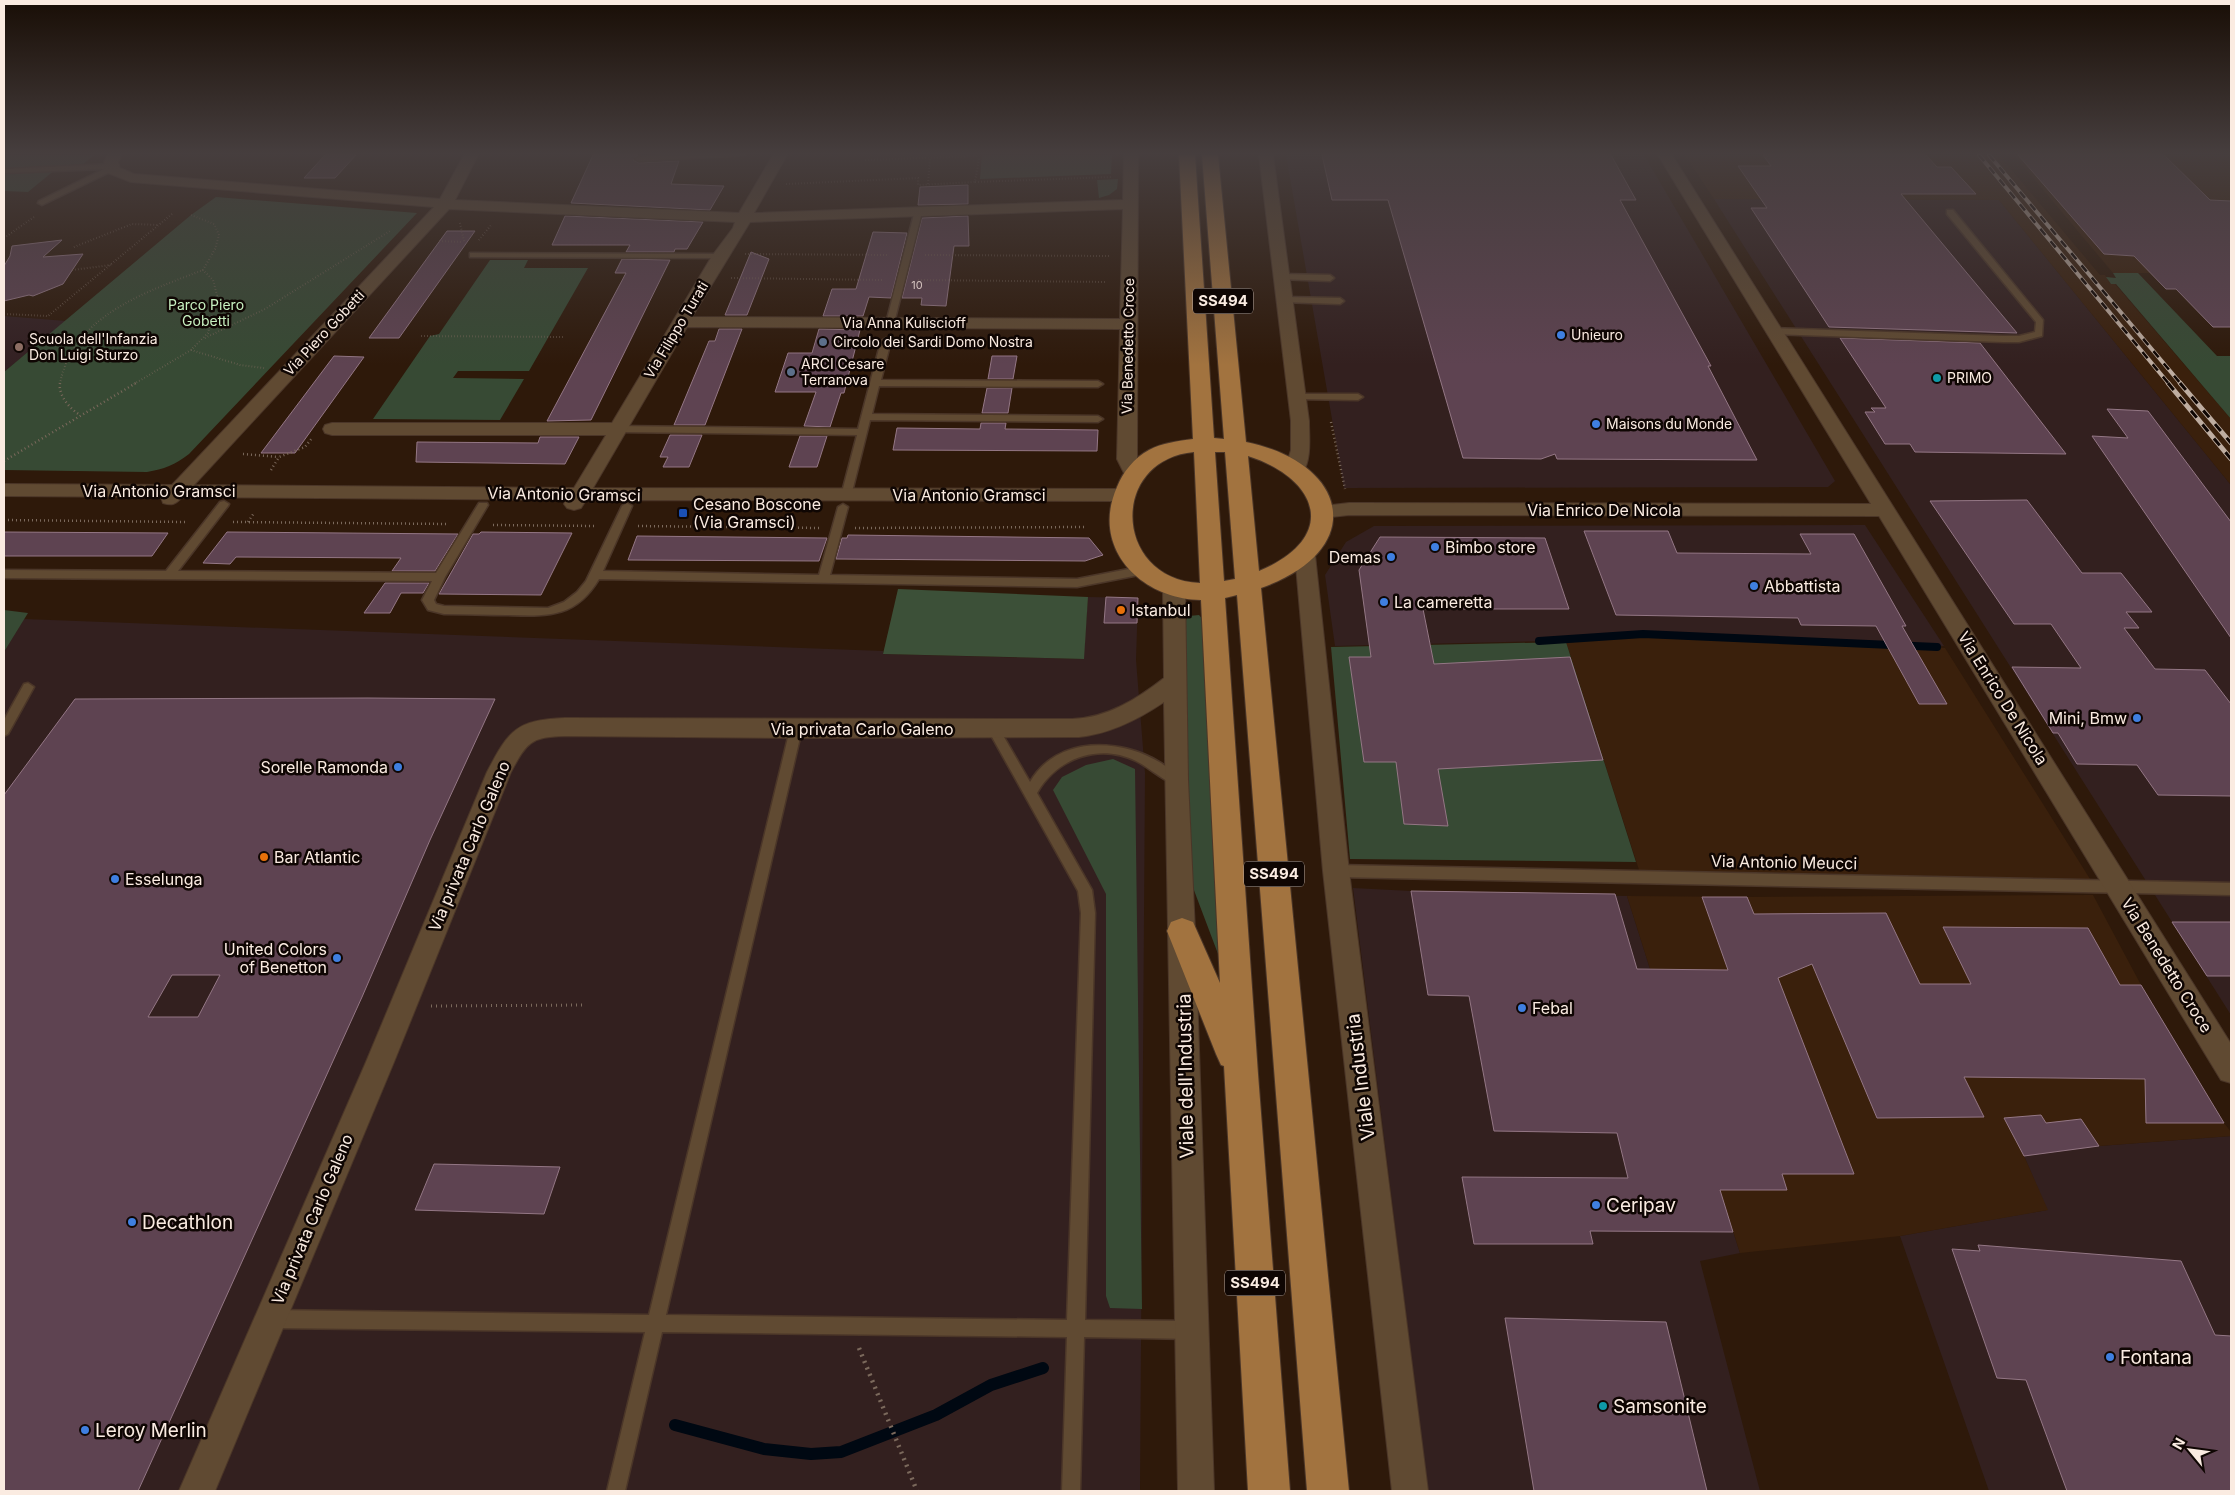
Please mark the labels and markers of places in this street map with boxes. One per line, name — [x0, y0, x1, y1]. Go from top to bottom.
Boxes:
place label: Unieuro — [1571, 326, 1623, 343]
marker: Unieuro — [1555, 329, 1567, 341]
place label: Scuola dell'Infanzia Don Luigi Sturzo — [29, 330, 158, 363]
place label: Circolo dei Sardi Domo Nostra — [833, 333, 1033, 350]
marker: Circolo dei Sardi Domo Nostra — [817, 336, 829, 348]
marker: Scuola dell'Infanzia Don Luigi Sturzo — [13, 341, 25, 353]
place label: ARCI Cesare Terranova — [801, 355, 884, 388]
marker: ARCI Cesare Terranova — [785, 366, 797, 378]
place label: PRIMO — [1947, 369, 1992, 386]
marker: PRIMO — [1931, 372, 1943, 384]
place label: Maisons du Monde — [1606, 415, 1732, 432]
marker: Maisons du Monde — [1590, 418, 1602, 430]
place label: Cesano Boscone (Via Gramsci) — [693, 494, 821, 532]
marker: Cesano Boscone (Via Gramsci) — [677, 507, 689, 519]
place label: Bimbo store — [1445, 537, 1535, 557]
marker: Bimbo store — [1429, 541, 1441, 553]
place label: Demas — [1329, 547, 1381, 567]
marker: Demas — [1385, 551, 1397, 563]
place label: Abbattista — [1764, 576, 1840, 596]
marker: Abbattista — [1748, 580, 1760, 592]
place label: La cameretta — [1394, 592, 1492, 612]
marker: La cameretta — [1378, 596, 1390, 608]
place label: Istanbul — [1131, 600, 1191, 620]
marker: Istanbul — [1115, 604, 1127, 616]
place label: Mini, Bmw — [2049, 708, 2127, 728]
marker: Mini, Bmw — [2131, 712, 2143, 724]
place label: Sorelle Ramonda — [260, 757, 388, 777]
marker: Sorelle Ramonda — [392, 761, 404, 773]
place label: Bar Atlantic — [274, 847, 361, 867]
marker: Bar Atlantic — [258, 851, 270, 863]
place label: Esselunga — [125, 869, 202, 889]
marker: Esselunga — [109, 873, 121, 885]
place label: United Colors of Benetton — [224, 939, 327, 977]
marker: United Colors of Benetton — [331, 952, 343, 964]
place label: Febal — [1532, 998, 1573, 1018]
marker: Febal — [1516, 1002, 1528, 1014]
place label: Ceripav — [1606, 1194, 1676, 1217]
marker: Ceripav — [1590, 1199, 1602, 1211]
place label: Decathlon — [142, 1211, 233, 1234]
marker: Decathlon — [126, 1216, 138, 1228]
place label: Fontana — [2120, 1346, 2192, 1369]
marker: Fontana — [2104, 1351, 2116, 1363]
place label: Samsonite — [1613, 1395, 1707, 1418]
marker: Samsonite — [1597, 1400, 1609, 1412]
place label: Leroy Merlin — [95, 1419, 207, 1442]
marker: Leroy Merlin — [79, 1424, 91, 1436]

